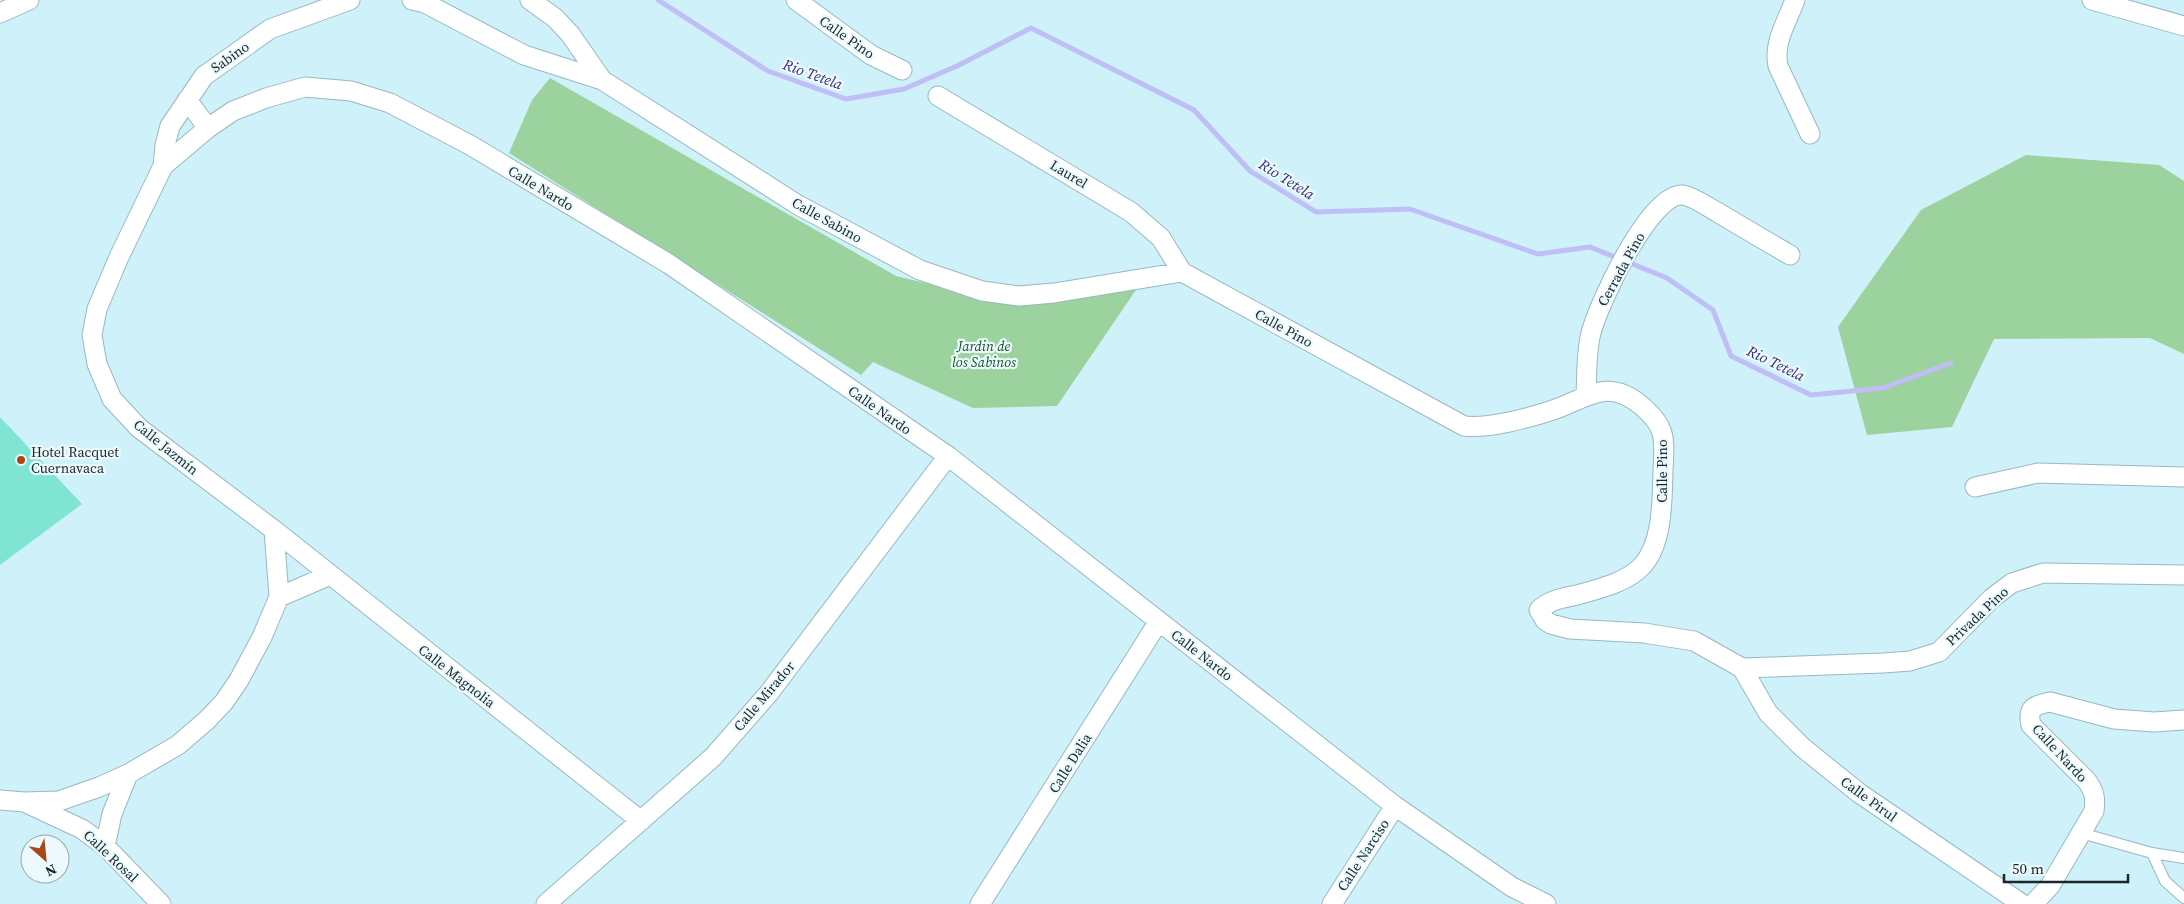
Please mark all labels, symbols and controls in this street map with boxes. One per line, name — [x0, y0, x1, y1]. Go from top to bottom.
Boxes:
street label: Calle Pino — [815, 11, 879, 64]
street label: Sabino — [207, 36, 253, 77]
water label: Rio Tetela — [779, 53, 846, 95]
water label: Rio Tetela — [1254, 153, 1319, 204]
street label: Laurel — [1046, 155, 1092, 193]
street label: Calle Nardo — [504, 161, 578, 216]
street label: Calle Sabino — [788, 192, 866, 248]
street label: Cerrada Pino — [1592, 228, 1650, 310]
street label: Calle Pino — [1251, 304, 1317, 352]
park label: Jardin de los Sabinos — [952, 336, 1017, 372]
water label: Rio Tetela — [1743, 340, 1809, 386]
street label: Calle Nardo — [844, 381, 916, 439]
street label: Calle Jazmín — [129, 415, 203, 480]
street label: Calle Pino — [1652, 439, 1672, 503]
place label: Hotel Racquet Cuernavaca — [31, 442, 119, 478]
marker: Hotel Racquet Cuernavaca — [15, 454, 27, 466]
street label: Privada Pino — [1941, 582, 2013, 650]
street label: Calle Nardo — [1167, 625, 1237, 686]
street label: Calle Magnolia — [414, 640, 500, 713]
street label: Calle Mirador — [729, 657, 799, 735]
street label: Calle Nardo — [2028, 719, 2093, 787]
street label: Calle Dalia — [1044, 728, 1097, 797]
street label: Calle Pirul — [1837, 772, 1901, 826]
street label: Calle Narciso — [1332, 815, 1394, 895]
street label: Calle Rosal — [79, 825, 143, 887]
north arrow — [20, 834, 70, 884]
scale bar — [2004, 852, 2128, 884]
text: 50 m — [2012, 858, 2044, 879]
text: N — [42, 859, 60, 882]

